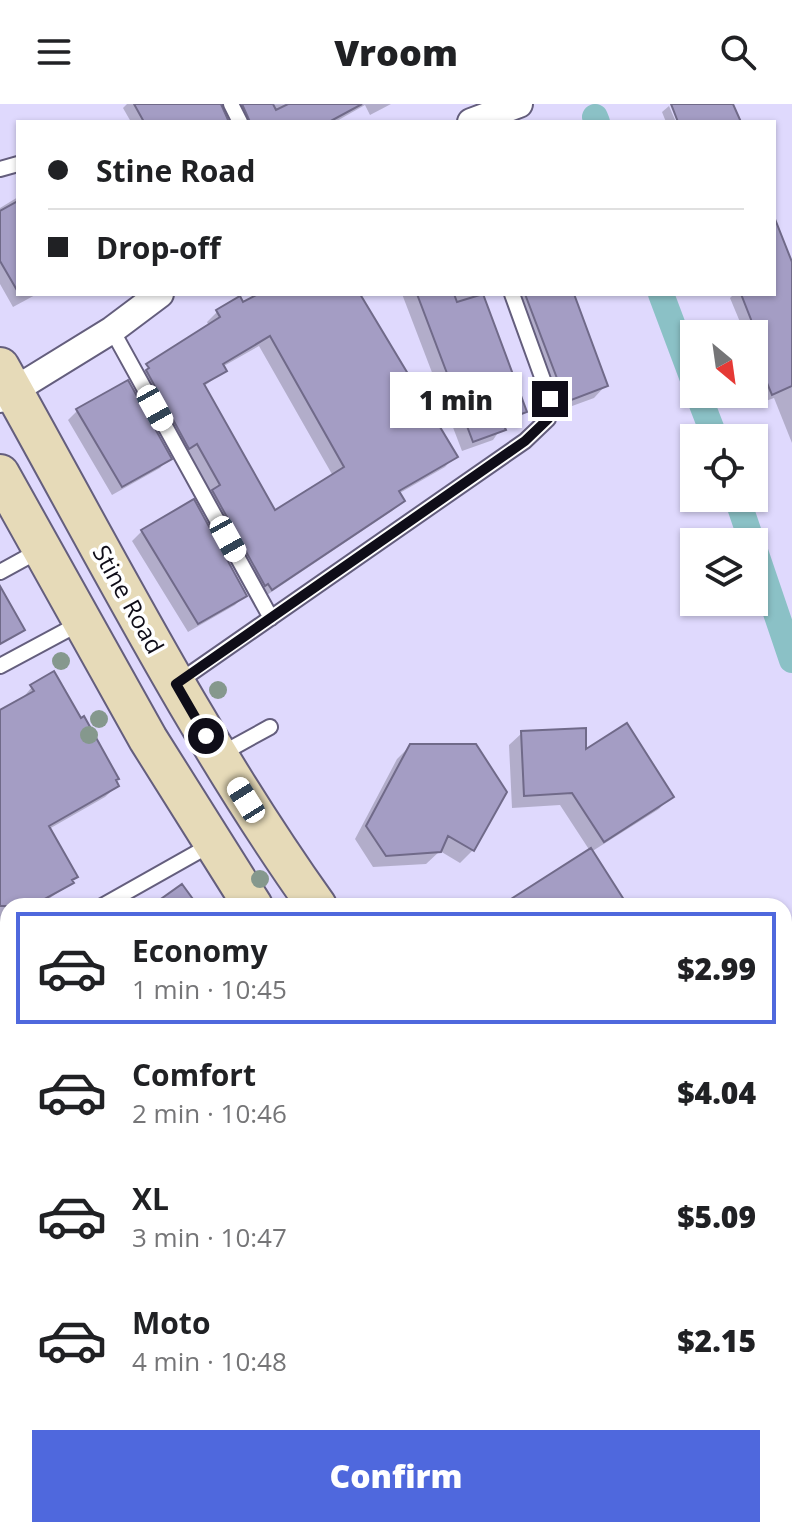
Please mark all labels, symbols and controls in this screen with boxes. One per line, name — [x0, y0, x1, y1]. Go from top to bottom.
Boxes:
text: Vroom — [334, 28, 458, 77]
icon: menu — [32, 30, 76, 74]
icon: search — [716, 30, 760, 74]
text: Stine Road — [96, 150, 255, 191]
text: Drop-off — [96, 227, 221, 268]
north arrow — [680, 320, 768, 408]
map controls — [680, 320, 768, 616]
callout: 1 min — [390, 371, 522, 427]
car — [133, 381, 177, 435]
route end — [532, 381, 568, 417]
text: 1 min — [419, 382, 493, 418]
button: locate — [680, 424, 768, 512]
car — [206, 512, 250, 566]
button: layers — [680, 528, 768, 616]
street label: Stine Road — [86, 539, 172, 659]
route start — [188, 718, 224, 754]
car — [223, 773, 269, 827]
text: Economy — [132, 930, 268, 971]
icon: car — [36, 932, 108, 1004]
text: $2.99 — [677, 948, 756, 989]
text: 1 min · 10:45 — [132, 971, 287, 1007]
text: Comfort — [132, 1054, 256, 1095]
icon: car — [36, 1056, 108, 1128]
text: $4.04 — [677, 1072, 756, 1113]
text: 2 min · 10:46 — [132, 1095, 287, 1131]
text: XL — [132, 1178, 169, 1219]
icon: car — [36, 1180, 108, 1252]
text: $5.09 — [677, 1196, 756, 1237]
text: 3 min · 10:47 — [132, 1219, 287, 1255]
text: Moto — [132, 1302, 210, 1343]
icon: car — [36, 1304, 108, 1376]
text: $2.15 — [677, 1320, 756, 1361]
text: 4 min · 10:48 — [132, 1343, 287, 1379]
button: Confirm — [32, 1430, 760, 1522]

